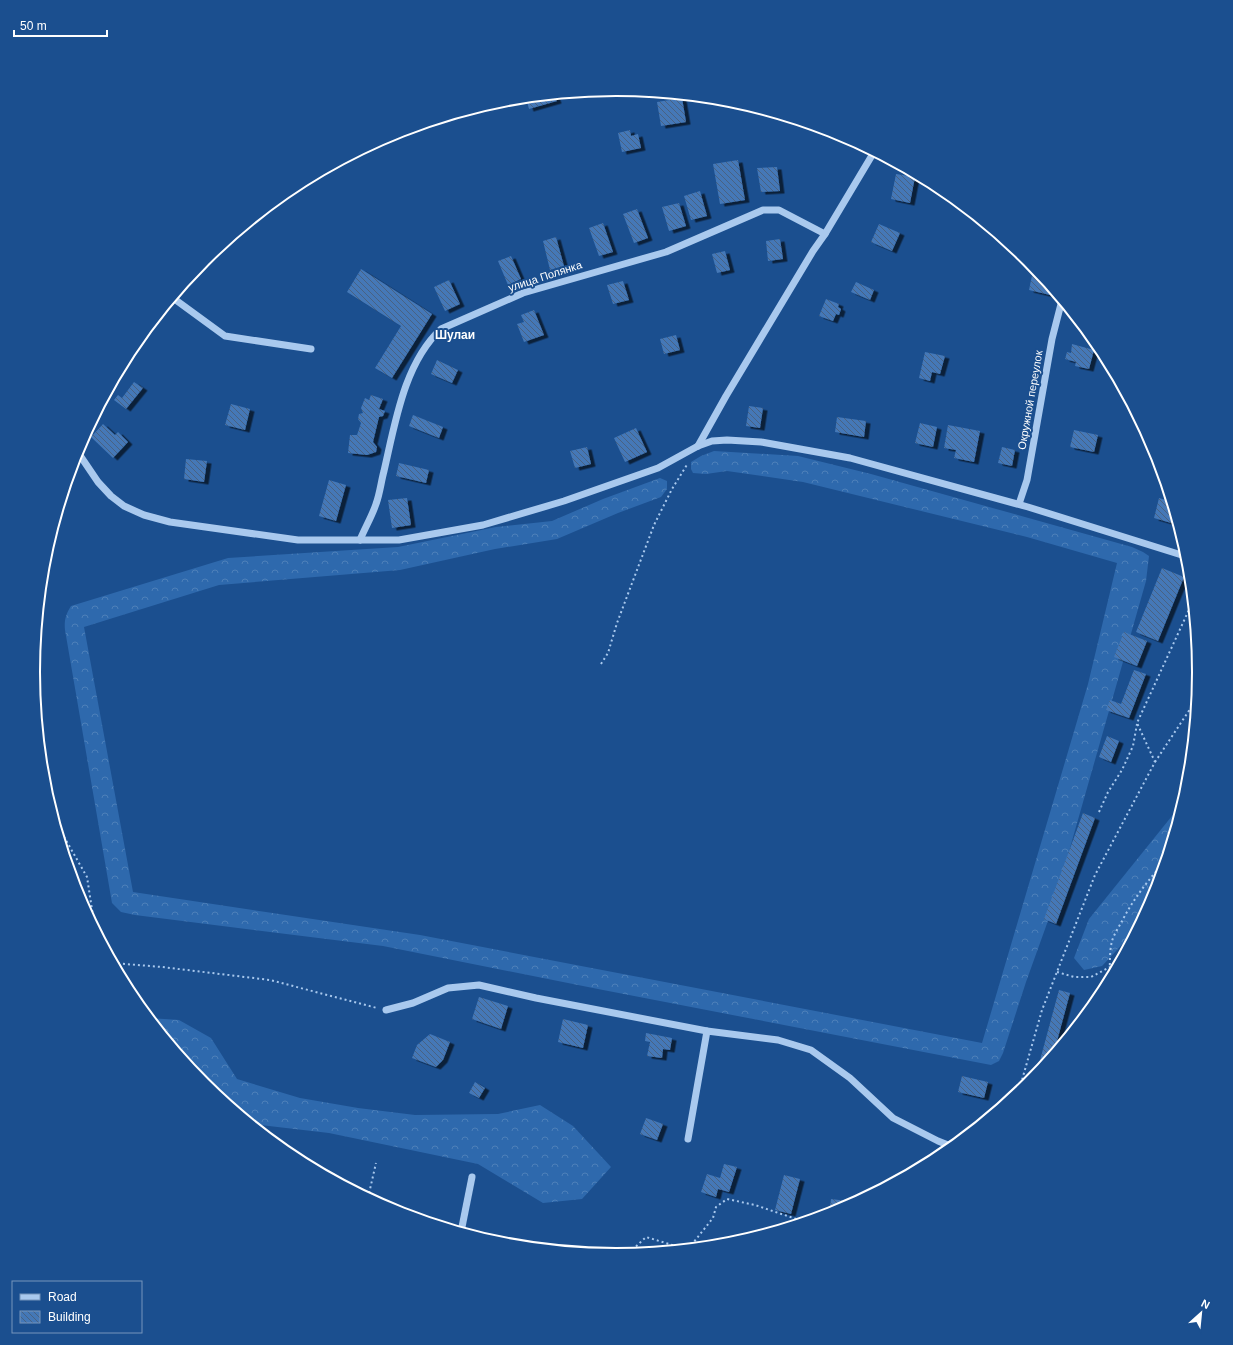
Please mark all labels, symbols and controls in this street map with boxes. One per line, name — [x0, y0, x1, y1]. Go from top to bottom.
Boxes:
scale bar — [14, 12, 107, 38]
text: 50 m — [20, 19, 47, 33]
street label: улица Полянка — [507, 258, 584, 294]
district label: Шулаи — [435, 328, 475, 342]
street label: Окружной переулок — [1015, 349, 1045, 451]
legend — [12, 1281, 142, 1333]
text: Road — [48, 1290, 77, 1304]
north arrow — [1181, 1293, 1221, 1333]
text: N — [1199, 1297, 1212, 1311]
text: Building — [48, 1310, 91, 1324]

